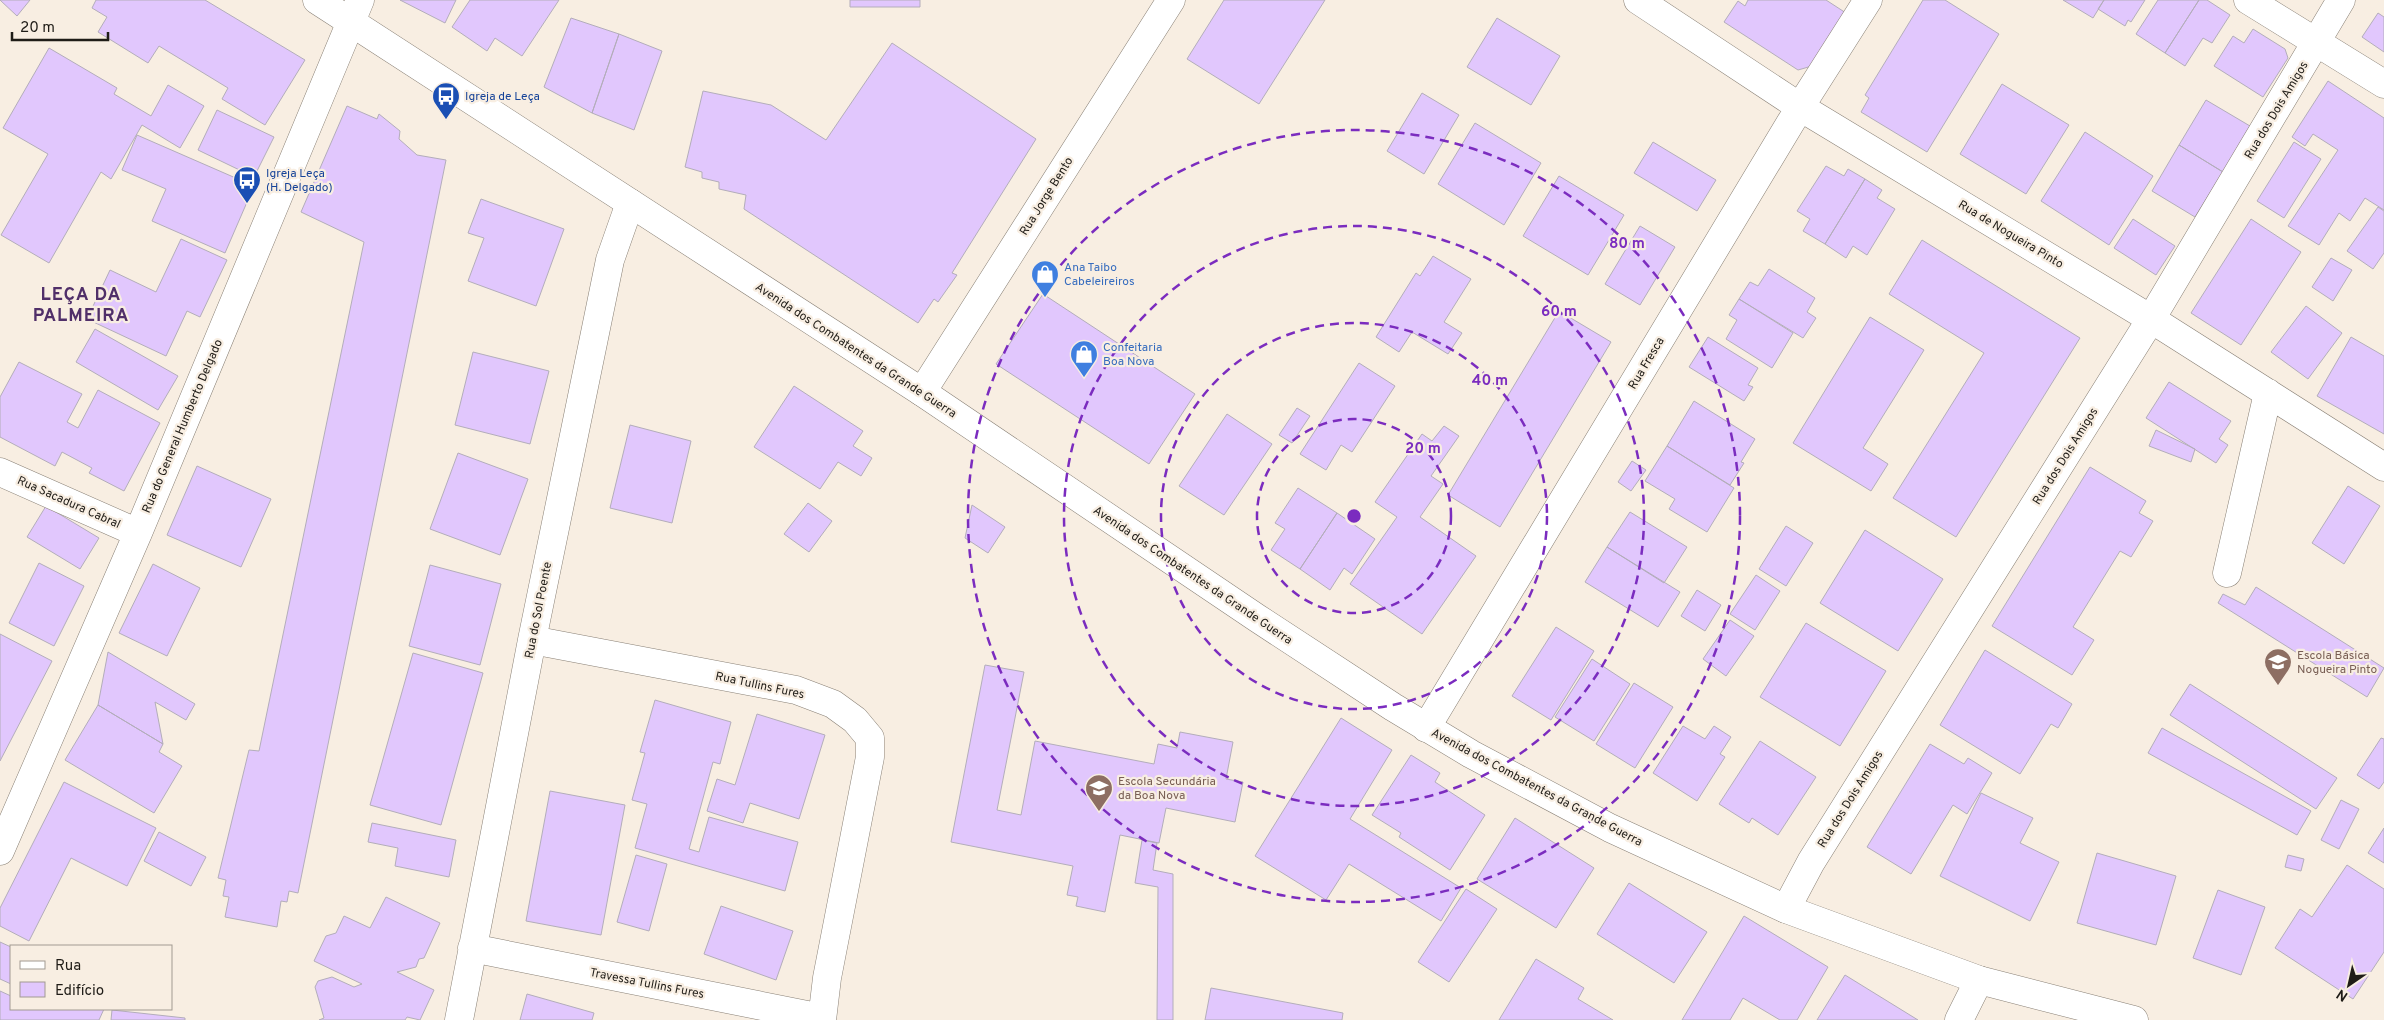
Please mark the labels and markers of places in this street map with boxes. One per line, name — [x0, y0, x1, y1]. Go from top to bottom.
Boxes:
bus stop icon: Igreja de Leça — [431, 81, 461, 120]
place label: Igreja de Leça — [465, 89, 540, 105]
bus stop icon: Igreja Leça (H. Delgado) — [232, 165, 262, 204]
place label: Igreja Leça (H. Delgado) — [266, 166, 333, 196]
shop icon: Ana Taibo Cabeleireiros — [1030, 259, 1060, 298]
place label: Ana Taibo Cabeleireiros — [1064, 260, 1135, 290]
shop icon: Confeitaria Boa Nova — [1069, 339, 1099, 378]
place label: Confeitaria Boa Nova — [1103, 340, 1162, 370]
centre of rings — [1345, 507, 1363, 525]
school or university icon: Escola Básica Nogueira Pinto — [2263, 647, 2293, 686]
place label: Escola Básica Nogueira Pinto — [2297, 648, 2378, 678]
school or university icon: Escola Secundária da Boa Nova — [1084, 773, 1114, 812]
place label: Escola Secundária da Boa Nova — [1118, 774, 1216, 804]

